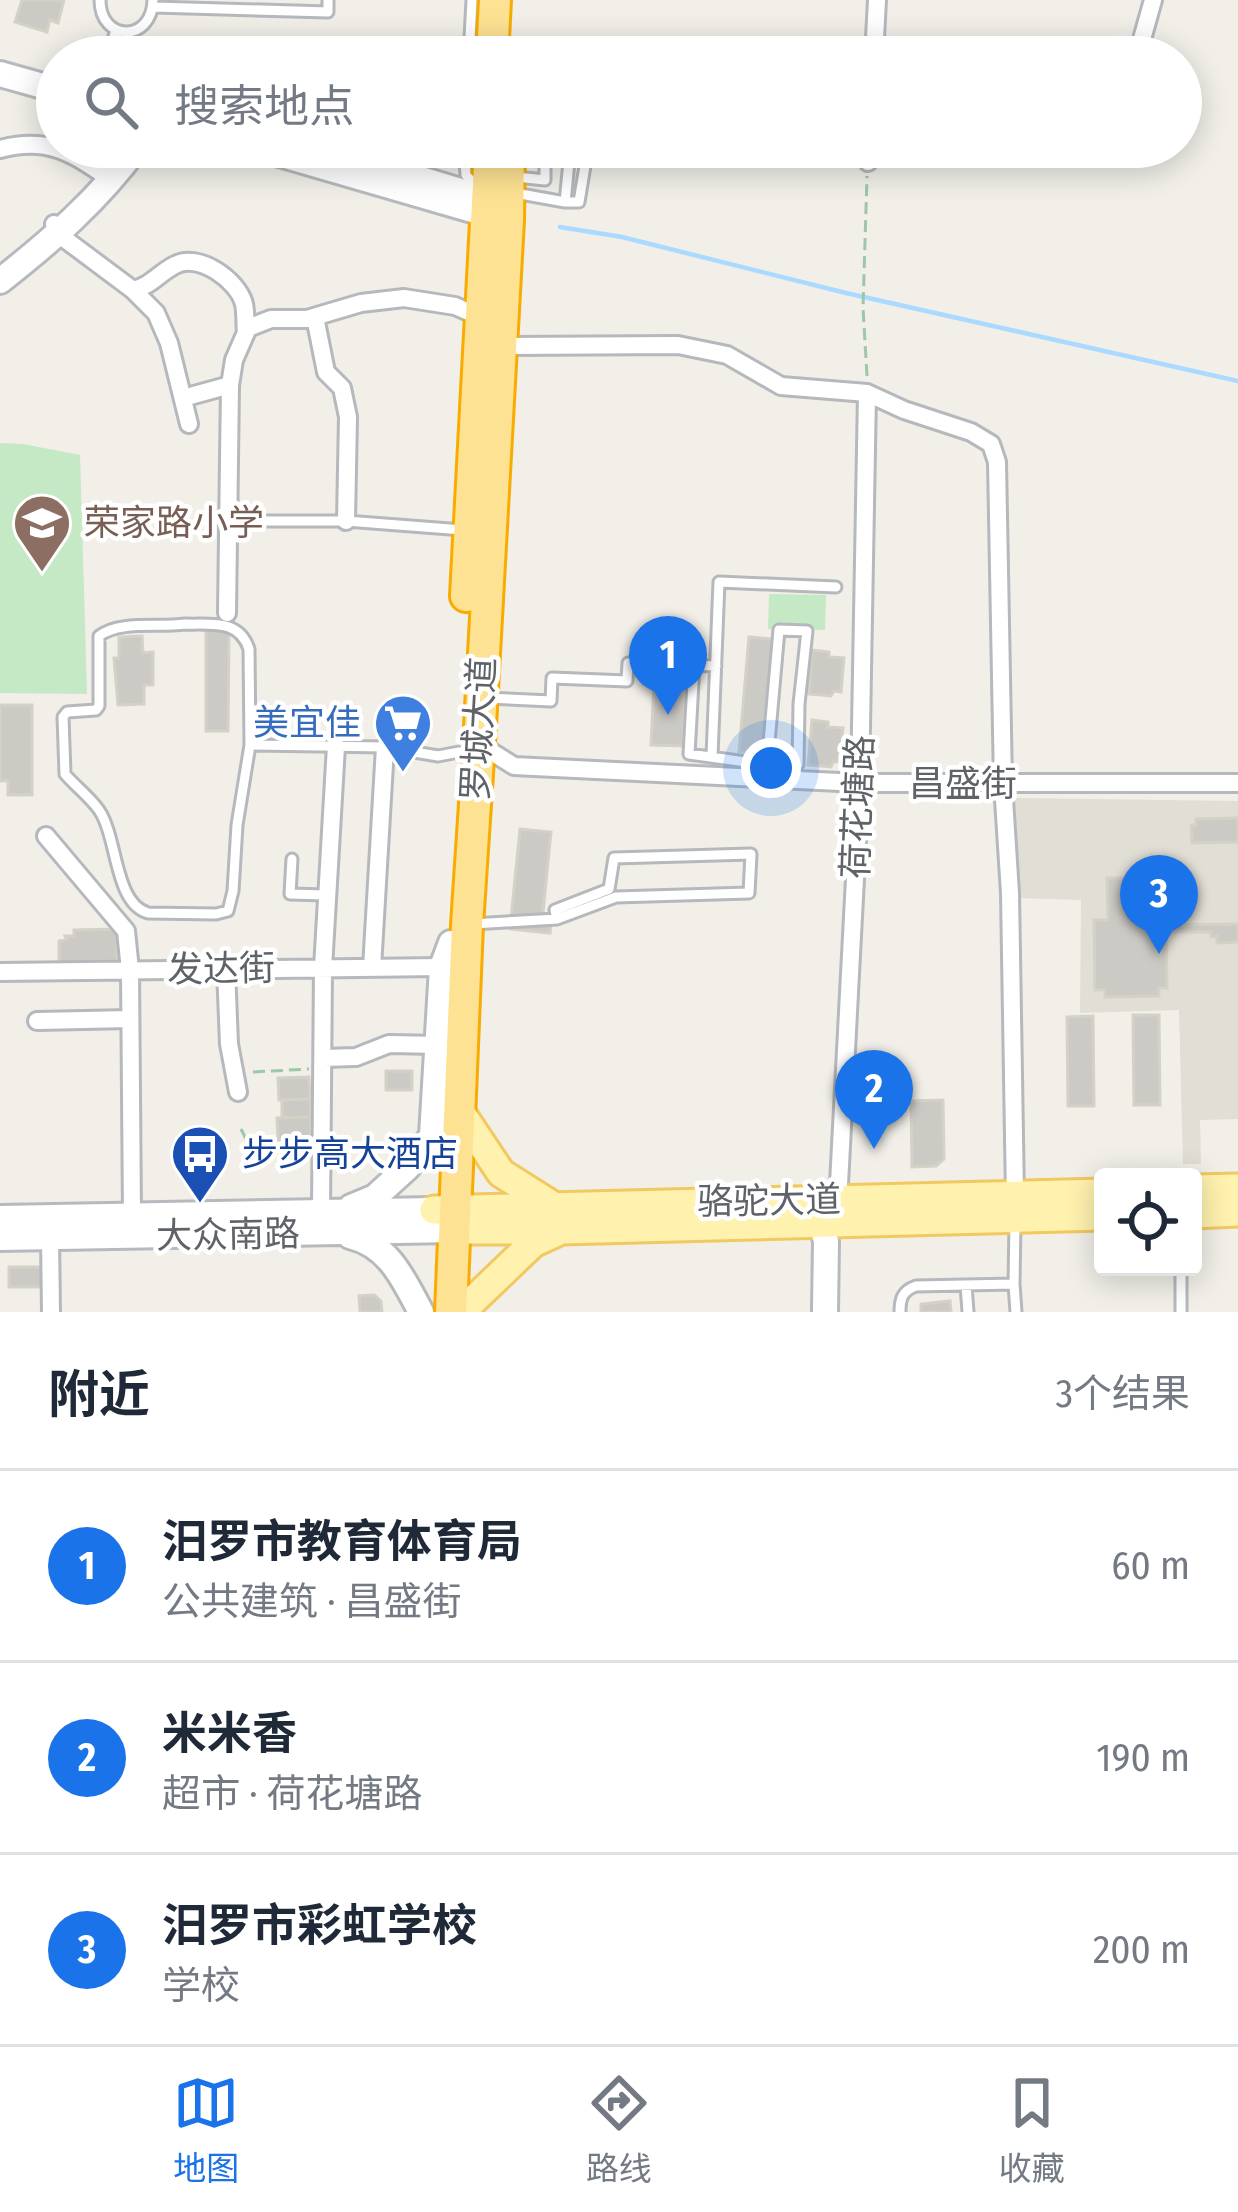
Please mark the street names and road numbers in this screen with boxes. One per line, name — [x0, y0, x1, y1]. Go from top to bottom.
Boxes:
street label: 罗城大道 — [453, 656, 505, 802]
street label: 荷花塘路 — [834, 734, 882, 880]
street label: 昌盛街 — [909, 762, 1017, 806]
street label: 发达街 — [167, 946, 275, 992]
street label: 骆驼大道 — [697, 1178, 841, 1224]
street label: 大众南路 — [156, 1212, 300, 1258]

